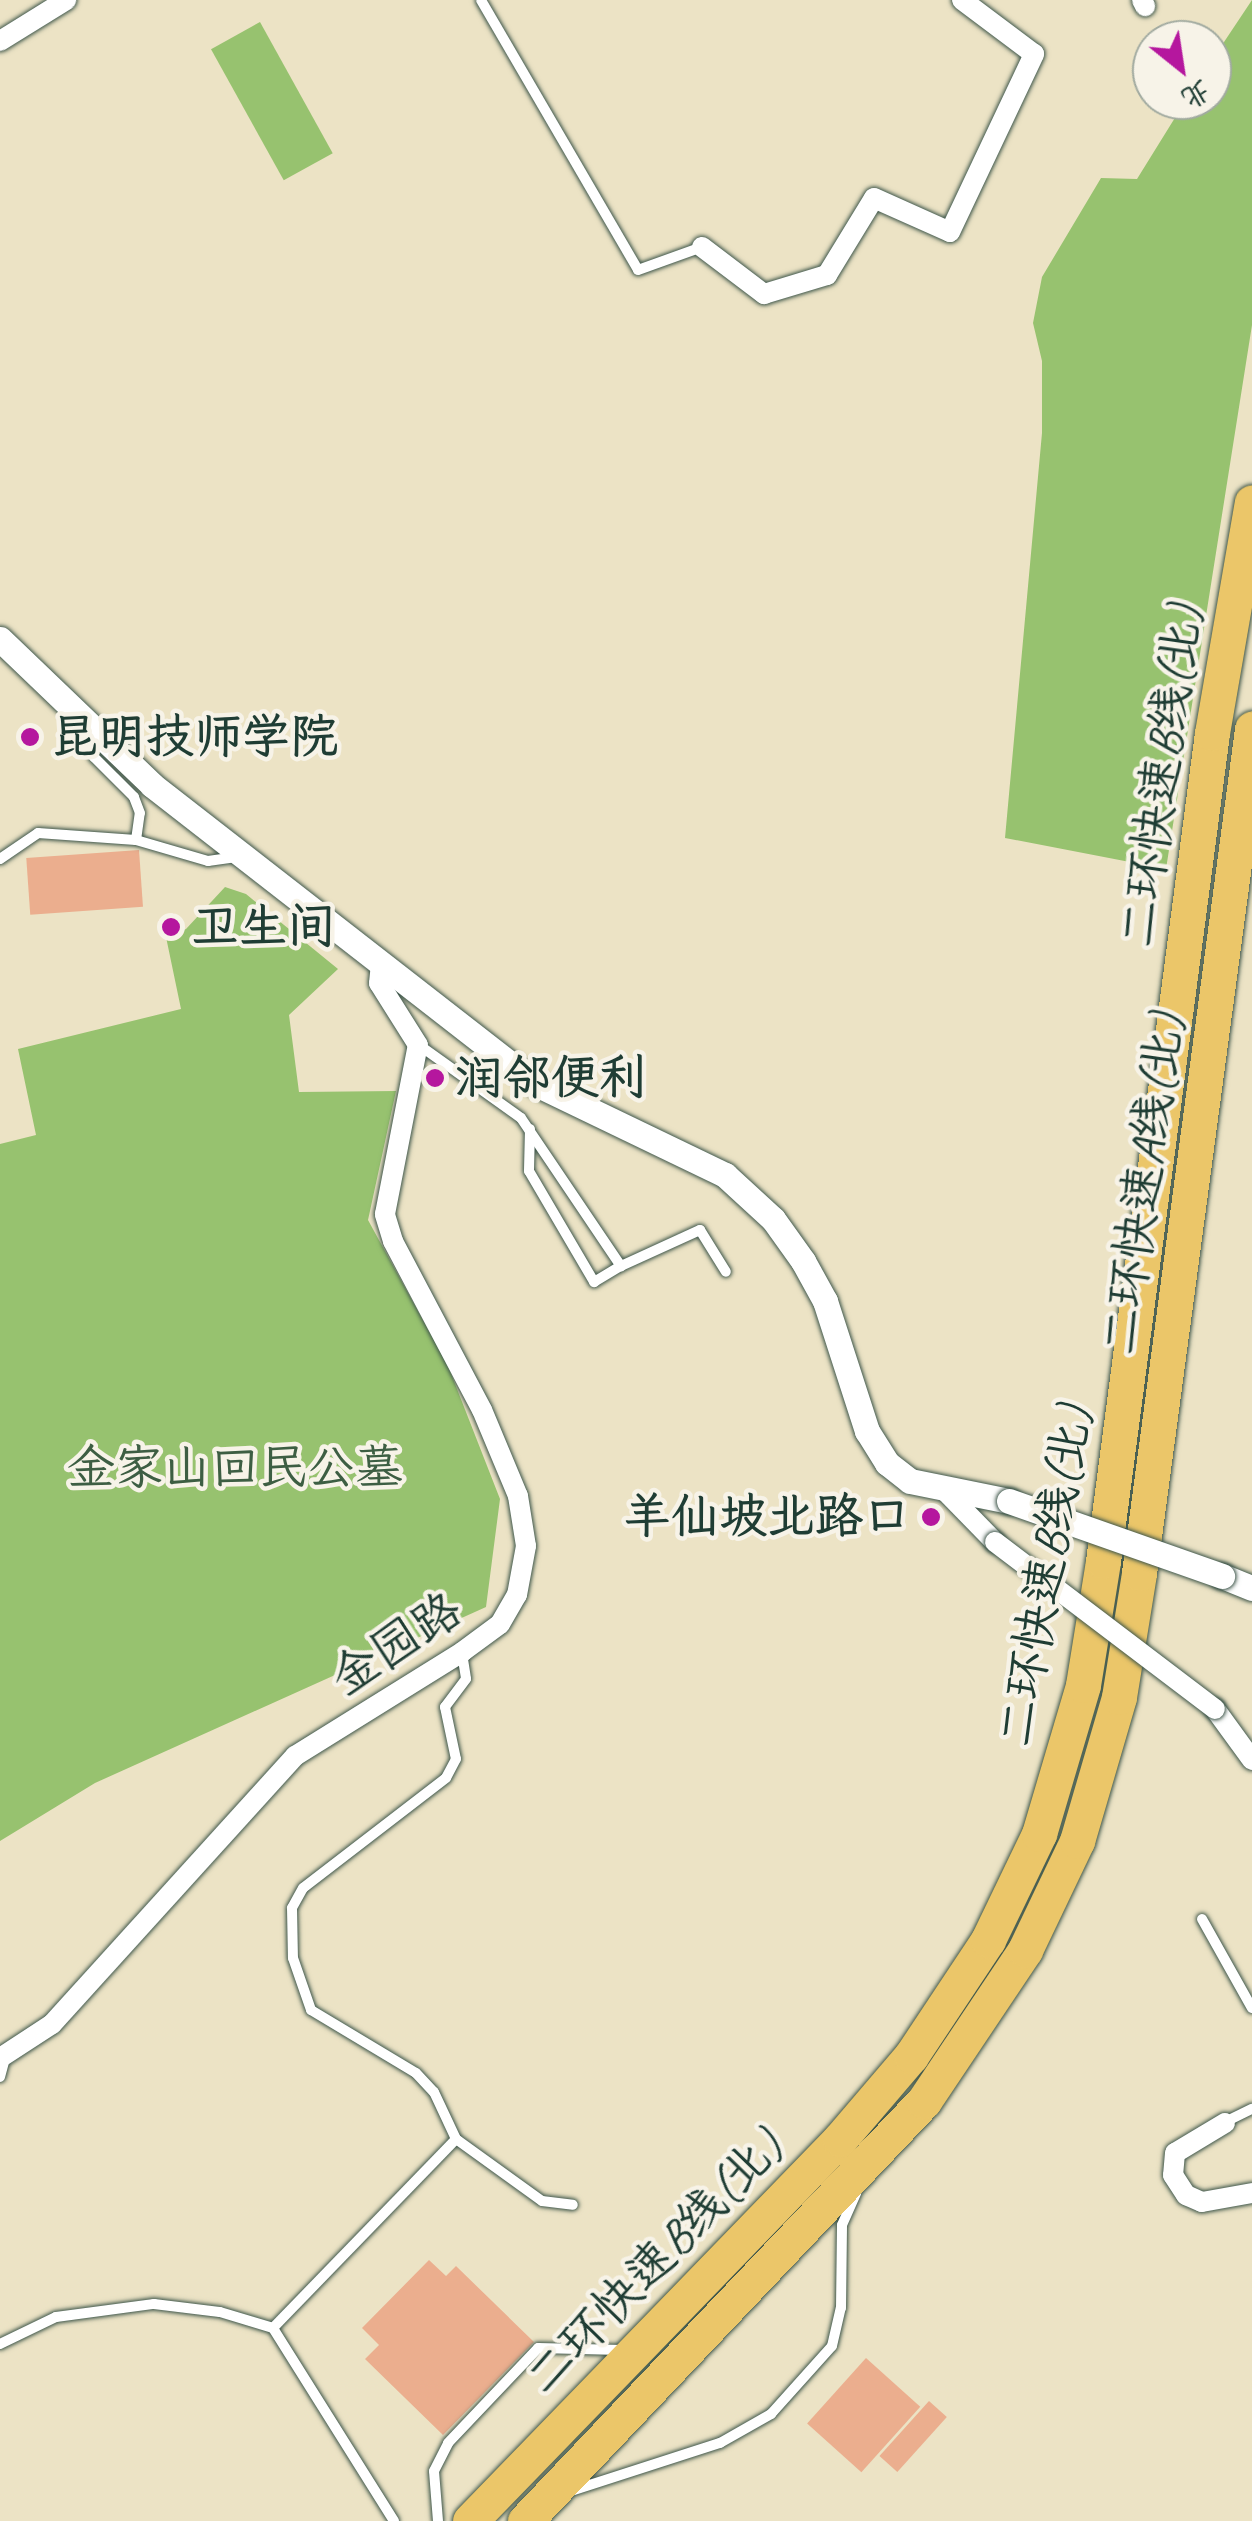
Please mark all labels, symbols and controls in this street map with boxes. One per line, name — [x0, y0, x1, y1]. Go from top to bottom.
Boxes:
north arrow — [1132, 20, 1232, 120]
text: 北 — [1175, 73, 1217, 117]
street label: 二环快速B线(北) — [1108, 601, 1214, 951]
place label: 昆明技师学院 — [50, 708, 338, 766]
marker: 昆明技师学院 — [19, 726, 41, 748]
place label: 卫生间 — [191, 898, 335, 956]
marker: 卫生间 — [160, 916, 182, 938]
street label: 二环快速A线(北) — [1091, 1010, 1195, 1358]
place label: 润邻便利 — [455, 1049, 647, 1107]
marker: 润邻便利 — [424, 1067, 446, 1089]
street label: 二环快速B线(北) — [987, 1401, 1103, 1751]
park label: 金家山回民公墓 — [67, 1439, 403, 1497]
place label: 羊仙坡北路口 — [623, 1488, 911, 1546]
marker: 羊仙坡北路口 — [920, 1506, 942, 1528]
street label: 金园路 — [320, 1581, 472, 1707]
street label: 二环快速B线(北) — [514, 2118, 794, 2406]

